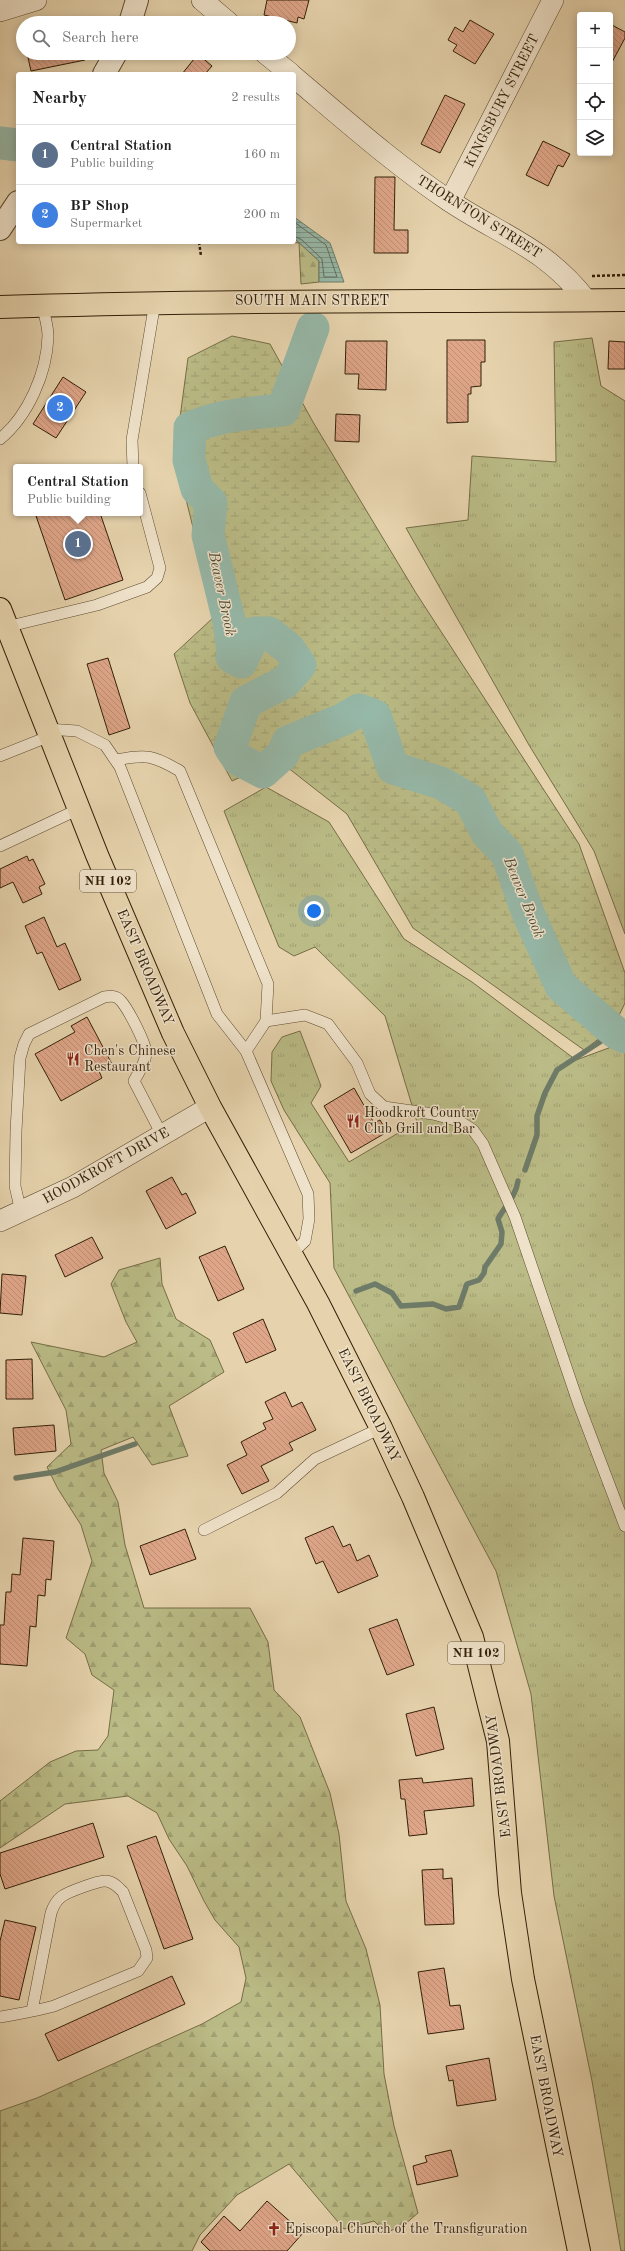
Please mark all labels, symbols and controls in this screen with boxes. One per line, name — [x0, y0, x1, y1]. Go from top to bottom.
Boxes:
map controls — [577, 12, 613, 156]
button: + — [577, 12, 613, 48]
search box — [16, 16, 296, 60]
icon: search — [30, 27, 52, 49]
text: Search here — [62, 31, 139, 46]
street label: KINGSBURY STREET — [462, 32, 542, 170]
button: − — [577, 48, 613, 84]
button: locate — [577, 84, 613, 120]
text: Nearby — [32, 90, 87, 107]
text: 2 results — [231, 91, 280, 104]
button: layers — [577, 120, 613, 156]
text: Central Station — [70, 139, 172, 154]
text: 1 — [41, 148, 49, 161]
text: 160 m — [243, 148, 280, 161]
text: Public building — [70, 157, 154, 170]
street label: THORNTON STREET — [414, 173, 544, 261]
text: BP Shop — [70, 199, 129, 214]
text: 2 — [41, 208, 49, 221]
text: 200 m — [243, 208, 280, 221]
text: Supermarket — [70, 217, 142, 230]
street label: SOUTH MAIN STREET — [235, 294, 389, 308]
pin: 2 — [47, 393, 73, 423]
popup — [13, 464, 143, 516]
text: Central Station — [27, 475, 129, 490]
text: Public building — [27, 493, 111, 506]
pin: 1 — [65, 529, 91, 559]
water label: Beaver Brook — [205, 549, 237, 638]
water label: Beaver Brook — [500, 854, 546, 941]
road number: NH 102 — [80, 870, 136, 892]
your location — [304, 901, 324, 921]
street label: EAST BROADWAY — [114, 907, 176, 1027]
place label: Chen's Chinese Restaurant — [84, 1044, 176, 1074]
restaurant icon: Chen's Chinese Restaurant — [65, 1051, 81, 1067]
place label: Hoodkroft Country Club Grill and Bar — [364, 1106, 480, 1136]
restaurant icon: Hoodkroft Country Club Grill and Bar — [345, 1113, 361, 1129]
street label: HOODKROFT DRIVE — [40, 1125, 172, 1207]
street label: EAST BROADWAY — [335, 1346, 403, 1464]
road number: NH 102 — [448, 1642, 504, 1664]
street label: EAST BROADWAY — [484, 1713, 514, 1839]
street label: EAST BROADWAY — [527, 2033, 565, 2159]
church icon: Episcopal Church of the Transfiguration — [266, 2221, 282, 2237]
place label: Episcopal Church of the Transfiguration — [285, 2222, 528, 2236]

